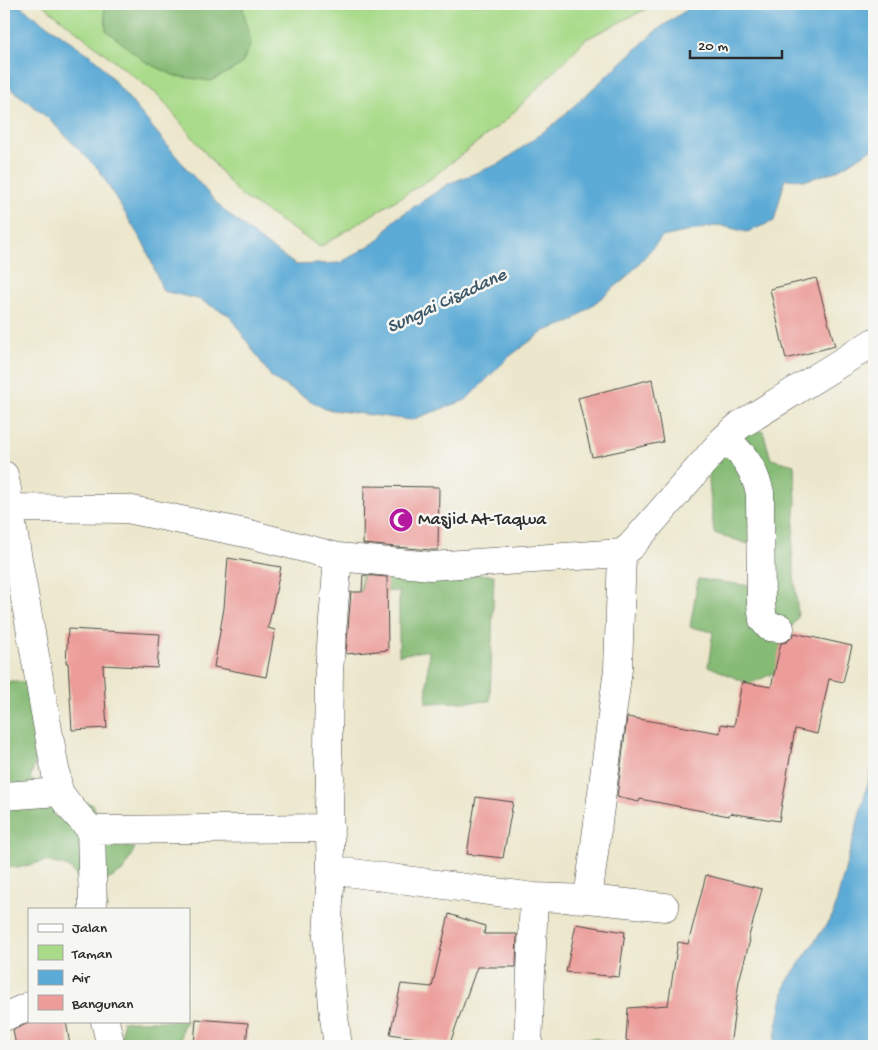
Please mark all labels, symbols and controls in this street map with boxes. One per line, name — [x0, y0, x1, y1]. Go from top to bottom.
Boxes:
scale bar — [690, 28, 783, 60]
text: 20 m — [698, 38, 728, 56]
water label: Sungai Cisadane — [384, 264, 511, 340]
mosque icon: Masjid At-Taqwa — [388, 507, 414, 533]
place label: Masjid At-Taqwa — [418, 510, 547, 531]
legend — [28, 908, 190, 1022]
text: Jalan — [72, 920, 107, 938]
text: Taman — [71, 946, 112, 964]
text: Air — [72, 970, 91, 988]
text: Bangunan — [71, 996, 133, 1014]

